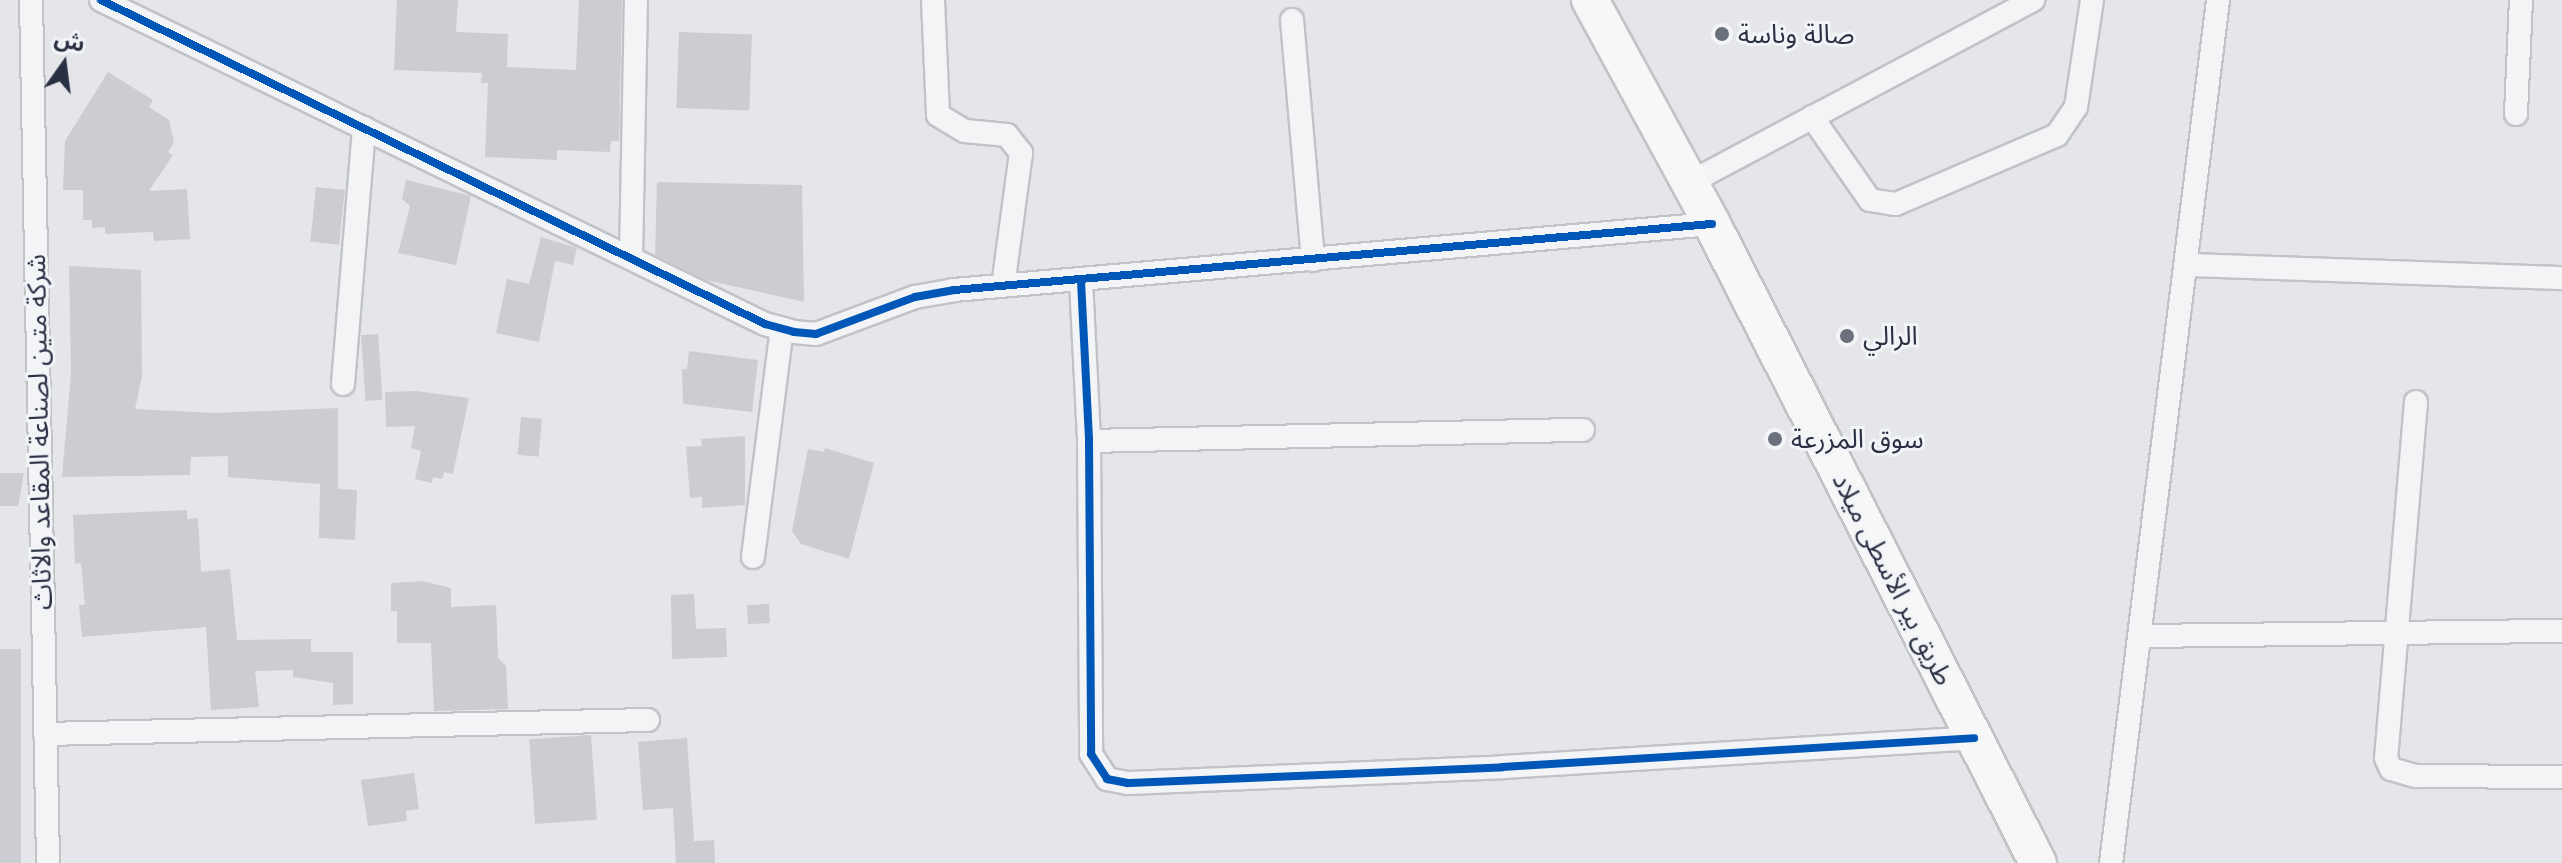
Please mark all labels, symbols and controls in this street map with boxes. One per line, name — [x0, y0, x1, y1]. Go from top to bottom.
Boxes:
place label: صالة وناسة — [1738, 18, 1855, 50]
text: ش — [52, 23, 88, 58]
north arrow — [24, 24, 104, 104]
marker: صالة وناسة — [1713, 25, 1731, 43]
street label: شركة متين لصناعة المقاعد والاثاث — [20, 254, 58, 610]
place label: الرالي — [1863, 320, 1918, 352]
marker: الرالي — [1838, 327, 1856, 345]
place label: سوق المزرعة — [1791, 423, 1924, 455]
marker: سوق المزرعة — [1766, 430, 1784, 448]
street label: طريق بير الأسطى ميلاد — [1826, 468, 1960, 690]

